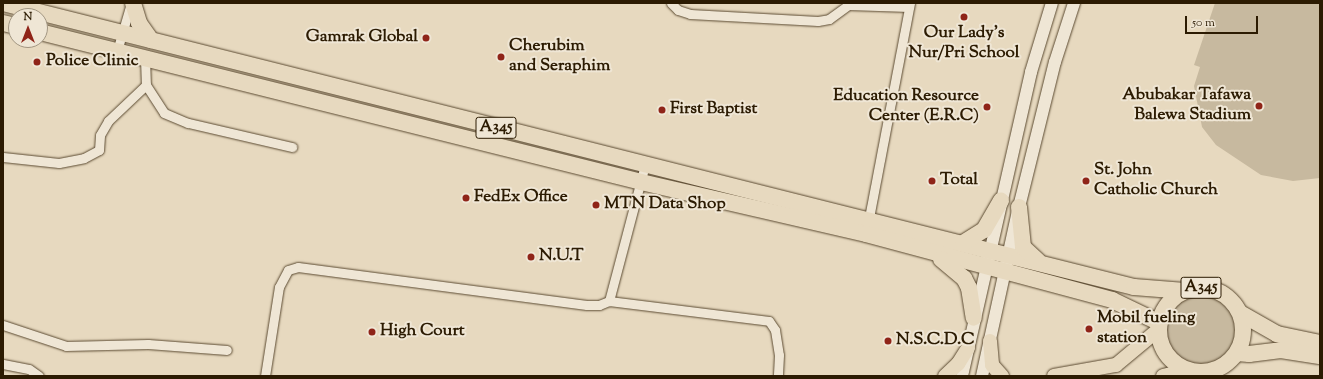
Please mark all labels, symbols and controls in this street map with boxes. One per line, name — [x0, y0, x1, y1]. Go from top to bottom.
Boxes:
north arrow — [8, 8, 48, 48]
scale bar — [1187, 8, 1260, 34]
text: N — [24, 9, 32, 25]
marker: Our Lady's Nur/Pri School — [959, 12, 969, 22]
text: 50 m — [1192, 14, 1215, 32]
place label: Our Lady's Nur/Pri School — [908, 24, 1020, 64]
place label: Gamrak Global — [306, 28, 418, 48]
marker: Gamrak Global — [421, 33, 431, 43]
place label: Cherubim and Seraphim — [509, 37, 610, 77]
place label: Police Clinic — [46, 52, 139, 72]
marker: Cherubim and Seraphim — [496, 52, 506, 62]
marker: Police Clinic — [31, 56, 43, 68]
place label: Abubakar Tafawa Balewa Stadium — [1122, 86, 1251, 126]
place label: Education Resource Center (E.R.C) — [833, 87, 979, 127]
place label: First Baptist — [670, 100, 757, 120]
marker: Abubakar Tafawa Balewa Stadium — [1254, 101, 1264, 111]
marker: Education Resource Center (E.R.C) — [982, 102, 992, 112]
marker: First Baptist — [657, 105, 667, 115]
road number: A345 — [475, 114, 517, 142]
place label: St. John Catholic Church — [1094, 161, 1218, 201]
place label: Total — [940, 171, 978, 191]
marker: Total — [927, 176, 937, 186]
marker: St. John Catholic Church — [1081, 176, 1091, 186]
place label: FedEx Office — [474, 188, 568, 208]
marker: FedEx Office — [461, 193, 471, 203]
place label: MTN Data Shop — [604, 195, 726, 215]
marker: MTN Data Shop — [591, 200, 601, 210]
place label: N.U.T — [539, 247, 584, 267]
marker: N.U.T — [526, 252, 536, 262]
road number: A345 — [1180, 274, 1222, 302]
place label: Mobil fueling station — [1097, 309, 1195, 349]
place label: High Court — [380, 322, 465, 342]
marker: Mobil fueling station — [1084, 324, 1094, 334]
marker: High Court — [367, 327, 377, 337]
place label: N.S.C.D.C — [896, 331, 975, 351]
marker: N.S.C.D.C — [883, 336, 893, 346]

